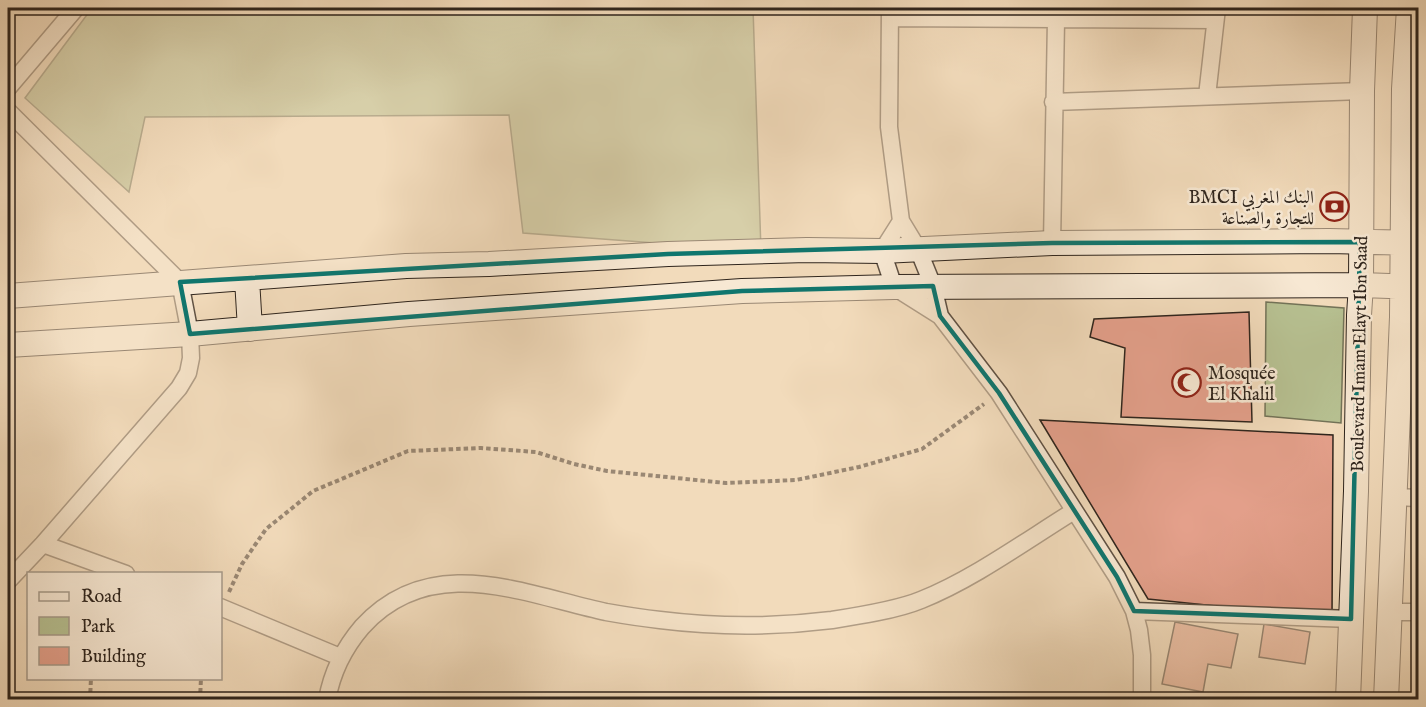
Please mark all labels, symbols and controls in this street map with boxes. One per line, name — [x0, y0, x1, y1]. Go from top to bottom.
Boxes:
place label: BMCI البنك المغربي للتجارة والصناعة — [1188, 187, 1314, 231]
bank icon: BMCI البنك المغربي للتجارة والصناعة — [1319, 191, 1351, 223]
street label: Boulevard Imam Elayt Ibn Saad — [1347, 235, 1374, 472]
place label: Mosquée El Khalil — [1208, 363, 1276, 407]
mosque icon: Mosquée El Khalil — [1171, 367, 1203, 399]
legend — [27, 572, 222, 680]
text: Road — [81, 586, 122, 609]
text: Park — [81, 616, 116, 639]
text: Building — [81, 646, 146, 669]

